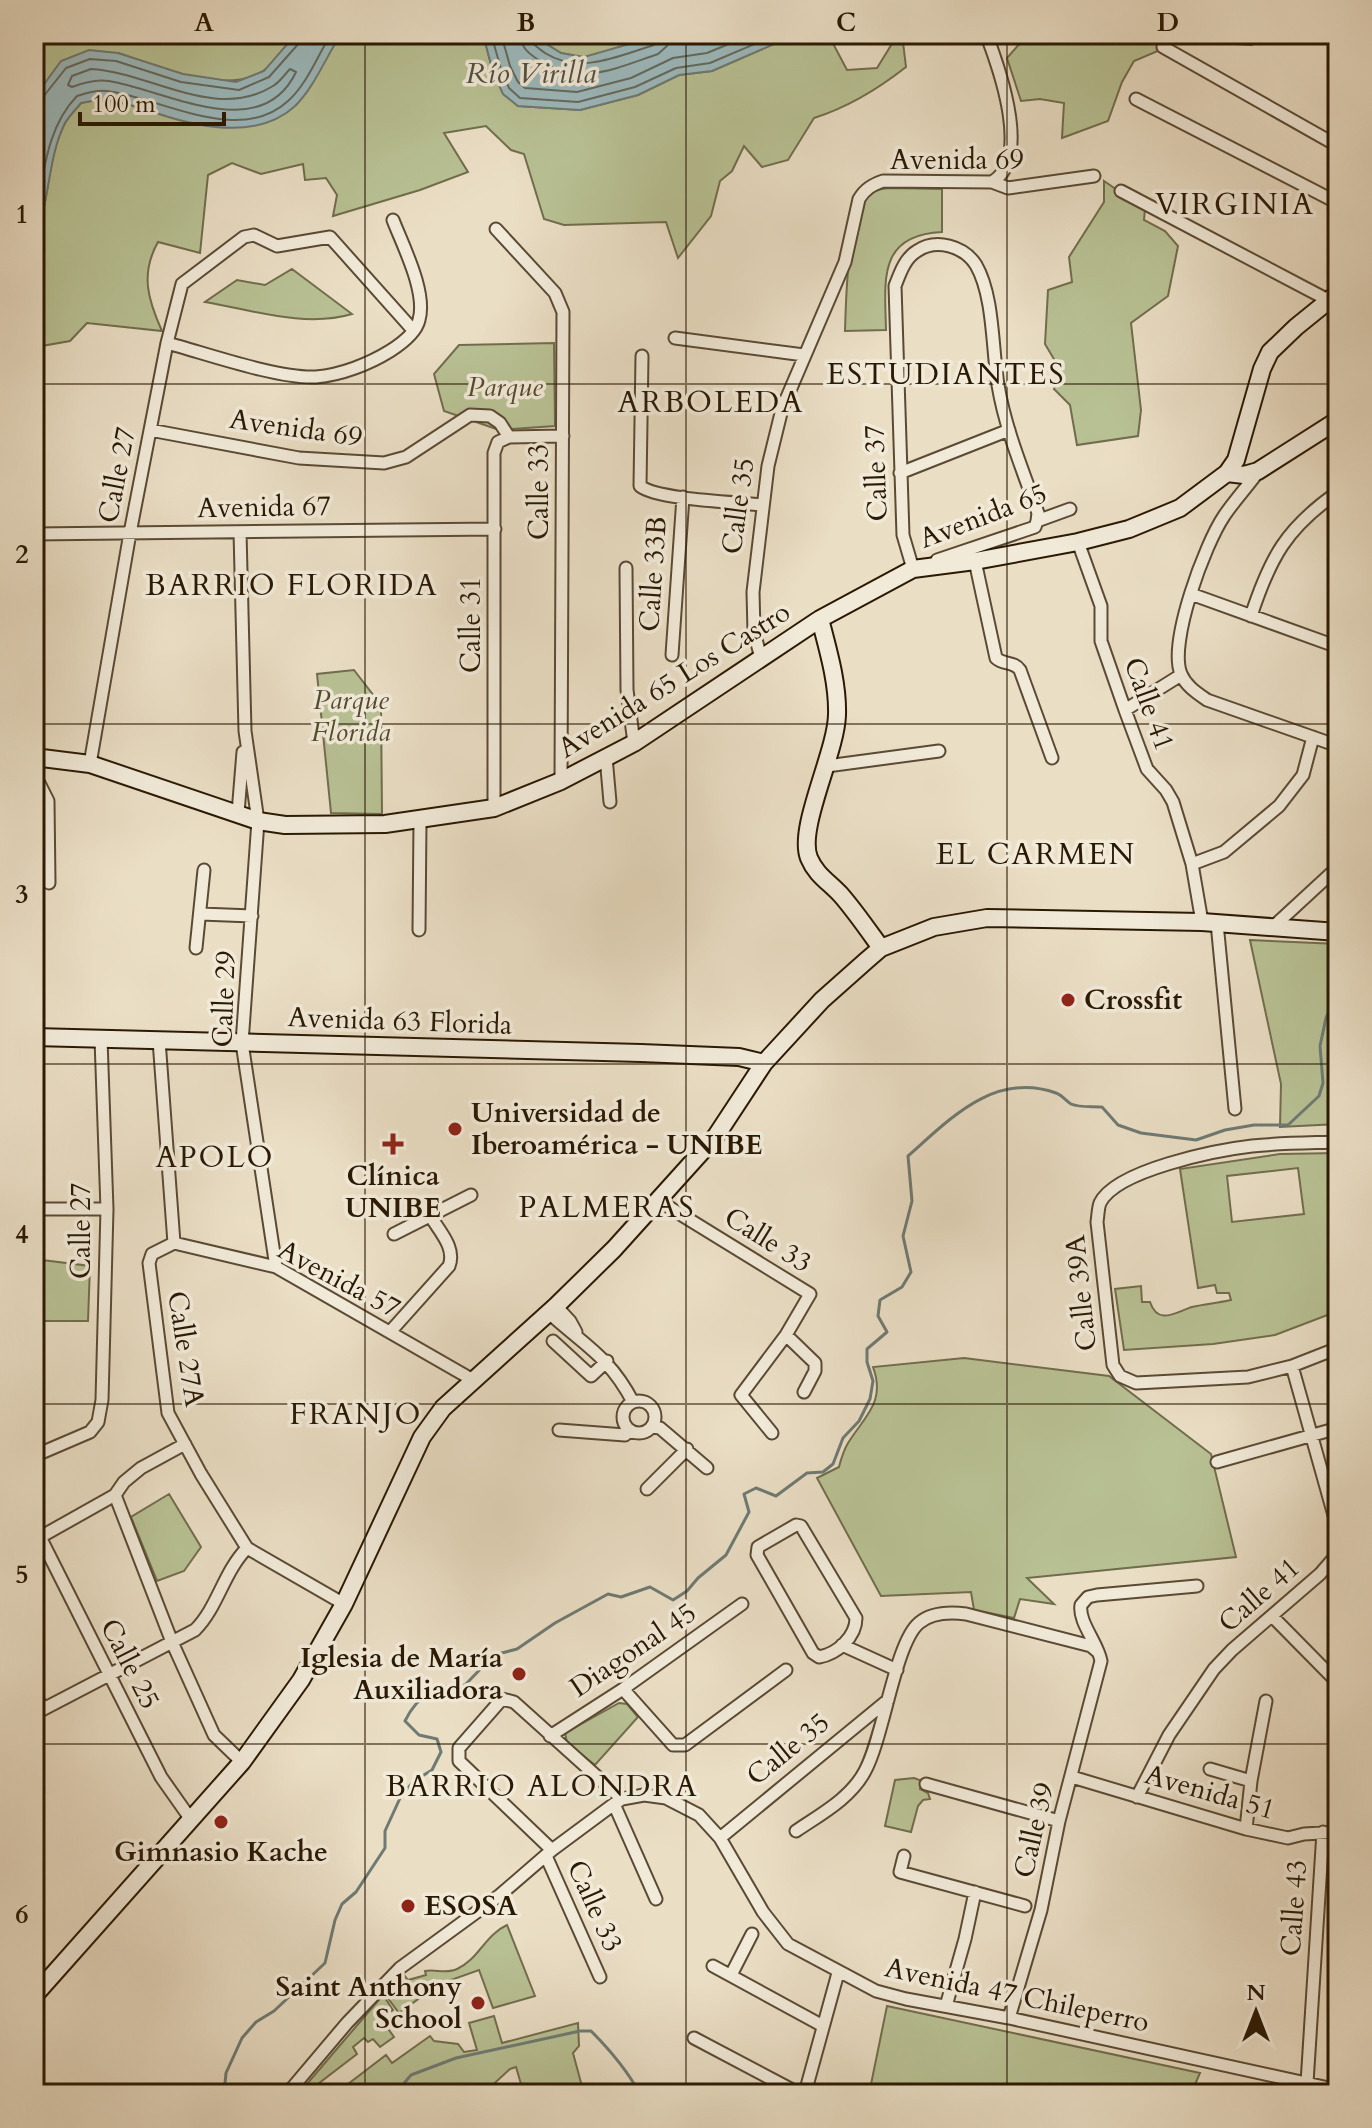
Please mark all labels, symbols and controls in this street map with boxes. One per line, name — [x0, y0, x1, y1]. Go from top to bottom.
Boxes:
text: A — [194, 5, 214, 40]
text: B — [517, 5, 535, 40]
text: C — [836, 5, 856, 40]
text: D — [1157, 5, 1179, 40]
water label: Río Virilla — [465, 53, 597, 94]
scale bar — [80, 76, 224, 126]
text: 100 m — [92, 88, 156, 121]
street label: Avenida 69 — [890, 141, 1024, 179]
district label: VIRGINIA — [1155, 184, 1315, 225]
text: 1 — [15, 197, 29, 232]
district label: ESTUDIANTES — [826, 354, 1066, 395]
park label: Parque — [467, 368, 543, 406]
district label: ARBOLEDA — [618, 382, 804, 423]
street label: Avenida 69 — [227, 400, 365, 456]
street label: Calle 27 — [89, 424, 145, 526]
street label: Calle 37 — [855, 424, 897, 522]
street label: Calle 33 — [520, 444, 558, 540]
street label: Calle 35 — [712, 455, 764, 557]
street label: Avenida 65 — [914, 474, 1052, 558]
street label: Avenida 67 — [197, 487, 331, 527]
street label: Calle 33B — [630, 515, 676, 633]
text: 2 — [15, 537, 29, 572]
district label: BARRIO FLORIDA — [145, 565, 439, 606]
street label: Calle 31 — [452, 577, 490, 673]
street label: Avenida 65 Los Castro — [551, 593, 797, 767]
street label: Calle 41 — [1115, 652, 1183, 756]
park label: Parque Florida — [311, 681, 391, 751]
district label: EL CARMEN — [936, 834, 1136, 875]
text: 3 — [15, 877, 29, 912]
street label: Calle 29 — [203, 950, 245, 1048]
place label: Crossfit — [1084, 981, 1182, 1019]
marker: Crossfit — [1059, 991, 1077, 1009]
street label: Avenida 63 Florida — [287, 998, 513, 1044]
place label: Universidad de Iberoamérica - UNIBE — [471, 1094, 763, 1164]
marker: Universidad de Iberoamérica - UNIBE — [446, 1120, 464, 1138]
marker: Clínica UNIBE — [382, 1133, 404, 1155]
district label: APOLO — [155, 1137, 275, 1178]
place label: Clínica UNIBE — [345, 1157, 441, 1227]
street label: Calle 27 — [62, 1183, 100, 1279]
district label: PALMERAS — [518, 1187, 696, 1228]
street label: Calle 33 — [717, 1198, 819, 1282]
text: 4 — [15, 1217, 29, 1252]
street label: Avenida 57 — [271, 1231, 407, 1327]
street label: Calle 39A — [1056, 1233, 1106, 1353]
street label: Calle 27A — [158, 1288, 214, 1410]
district label: FRANJO — [290, 1394, 422, 1435]
street label: Calle 41 — [1210, 1549, 1308, 1641]
text: 5 — [15, 1557, 29, 1592]
street label: Diagonal 45 — [562, 1594, 704, 1706]
street label: Calle 25 — [91, 1612, 169, 1716]
place label: Iglesia de María Auxiliadora — [300, 1639, 503, 1709]
marker: Iglesia de María Auxiliadora — [510, 1665, 528, 1683]
street label: Calle 35 — [738, 1704, 838, 1794]
street label: Avenida 51 — [1140, 1755, 1280, 1829]
district label: BARRIO ALONDRA — [385, 1766, 699, 1807]
street label: Calle 39 — [1005, 1779, 1063, 1881]
marker: Gimnasio Kache — [212, 1813, 230, 1831]
place label: Gimnasio Kache — [114, 1833, 328, 1871]
street label: Calle 33 — [558, 1854, 632, 1958]
street label: Calle 43 — [1272, 1858, 1316, 1958]
place label: ESOSA — [424, 1887, 518, 1925]
text: 6 — [15, 1897, 29, 1932]
marker: ESOSA — [399, 1897, 417, 1915]
street label: Avenida 47 Chileperro — [881, 1948, 1153, 2042]
place label: Saint Anthony School — [276, 1968, 462, 2038]
north arrow — [1216, 1972, 1296, 2052]
text: N — [1246, 1978, 1266, 2008]
marker: Saint Anthony School — [469, 1994, 487, 2012]

